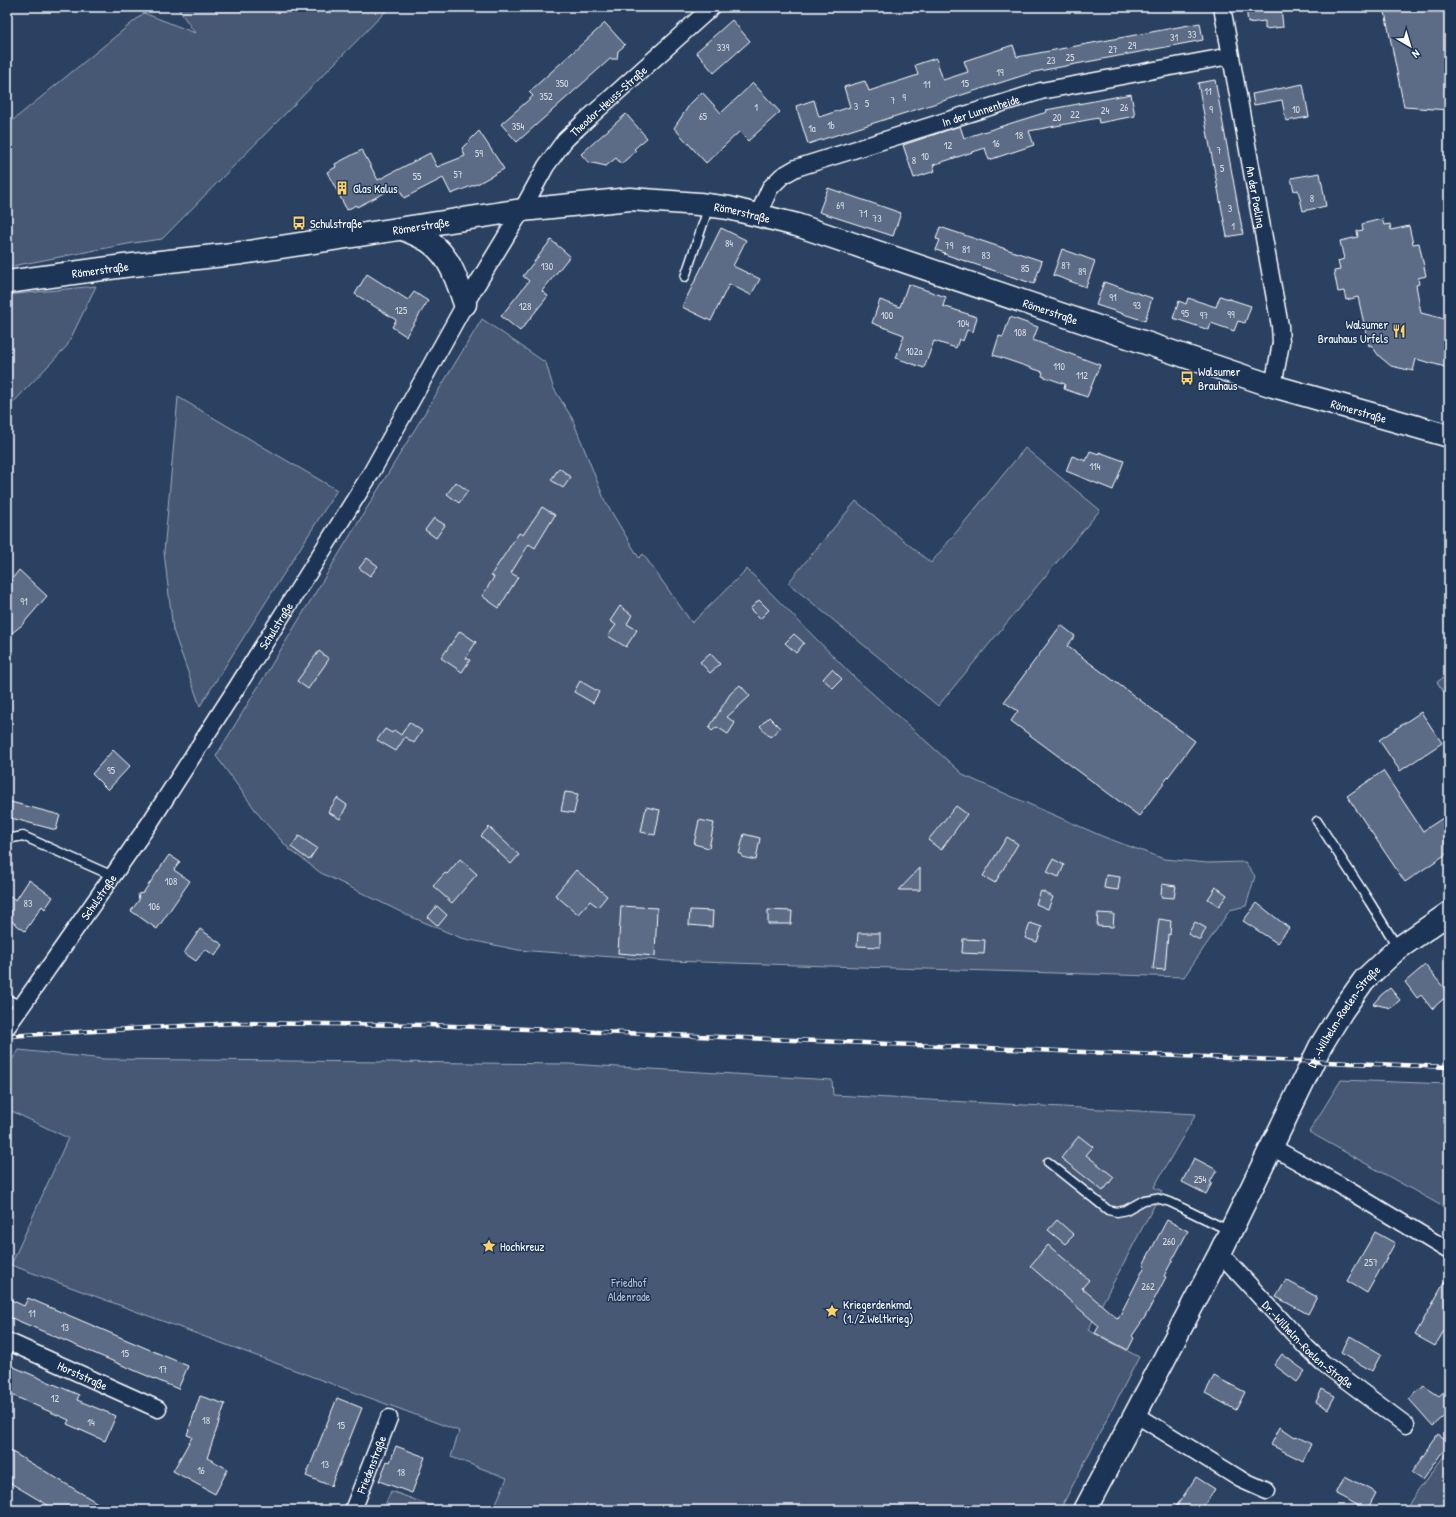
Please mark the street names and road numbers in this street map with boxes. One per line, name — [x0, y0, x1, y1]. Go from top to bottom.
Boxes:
street label: Theodor-Heuss-Straße — [566, 61, 650, 140]
street label: In der Lunnenheide — [940, 90, 1022, 130]
street label: An der Poeling — [1243, 164, 1271, 229]
street label: Römerstraße — [713, 198, 772, 227]
street label: Römerstraße — [392, 213, 451, 238]
street label: Römerstraße — [71, 257, 130, 282]
street label: Römerstraße — [1021, 294, 1081, 328]
street label: Römerstraße — [1329, 394, 1389, 426]
street label: Schulstraße — [254, 599, 297, 652]
street label: Schulstraße — [76, 870, 120, 923]
street label: Dr.-Wilhelm-Roelen-Straße — [1303, 961, 1384, 1070]
street label: Dr.-Wilhelm-Roelen-Straße — [1259, 1296, 1358, 1392]
street label: Horststraße — [55, 1356, 111, 1394]
street label: Friedenstraße — [352, 1433, 390, 1497]

